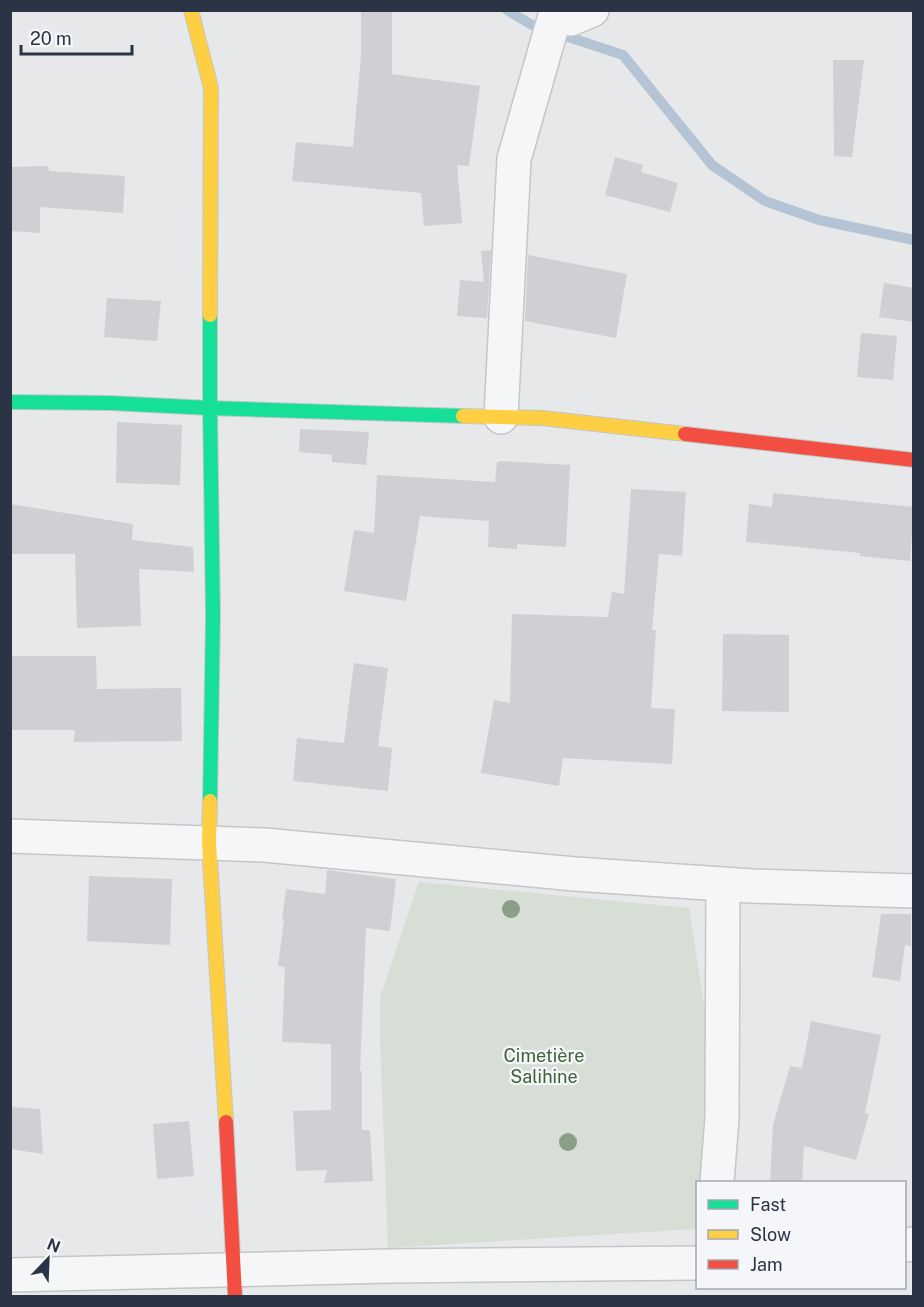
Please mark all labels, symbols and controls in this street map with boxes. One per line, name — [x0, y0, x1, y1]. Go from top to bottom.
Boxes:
scale bar — [21, 18, 132, 56]
text: 20 m — [30, 28, 72, 49]
park label: Cimetière Salihine — [503, 1045, 585, 1087]
legend — [696, 1181, 906, 1289]
text: Fast — [750, 1194, 786, 1215]
text: Slow — [750, 1224, 791, 1245]
north arrow — [18, 1229, 78, 1289]
text: N — [44, 1234, 63, 1257]
text: Jam — [750, 1254, 783, 1275]

